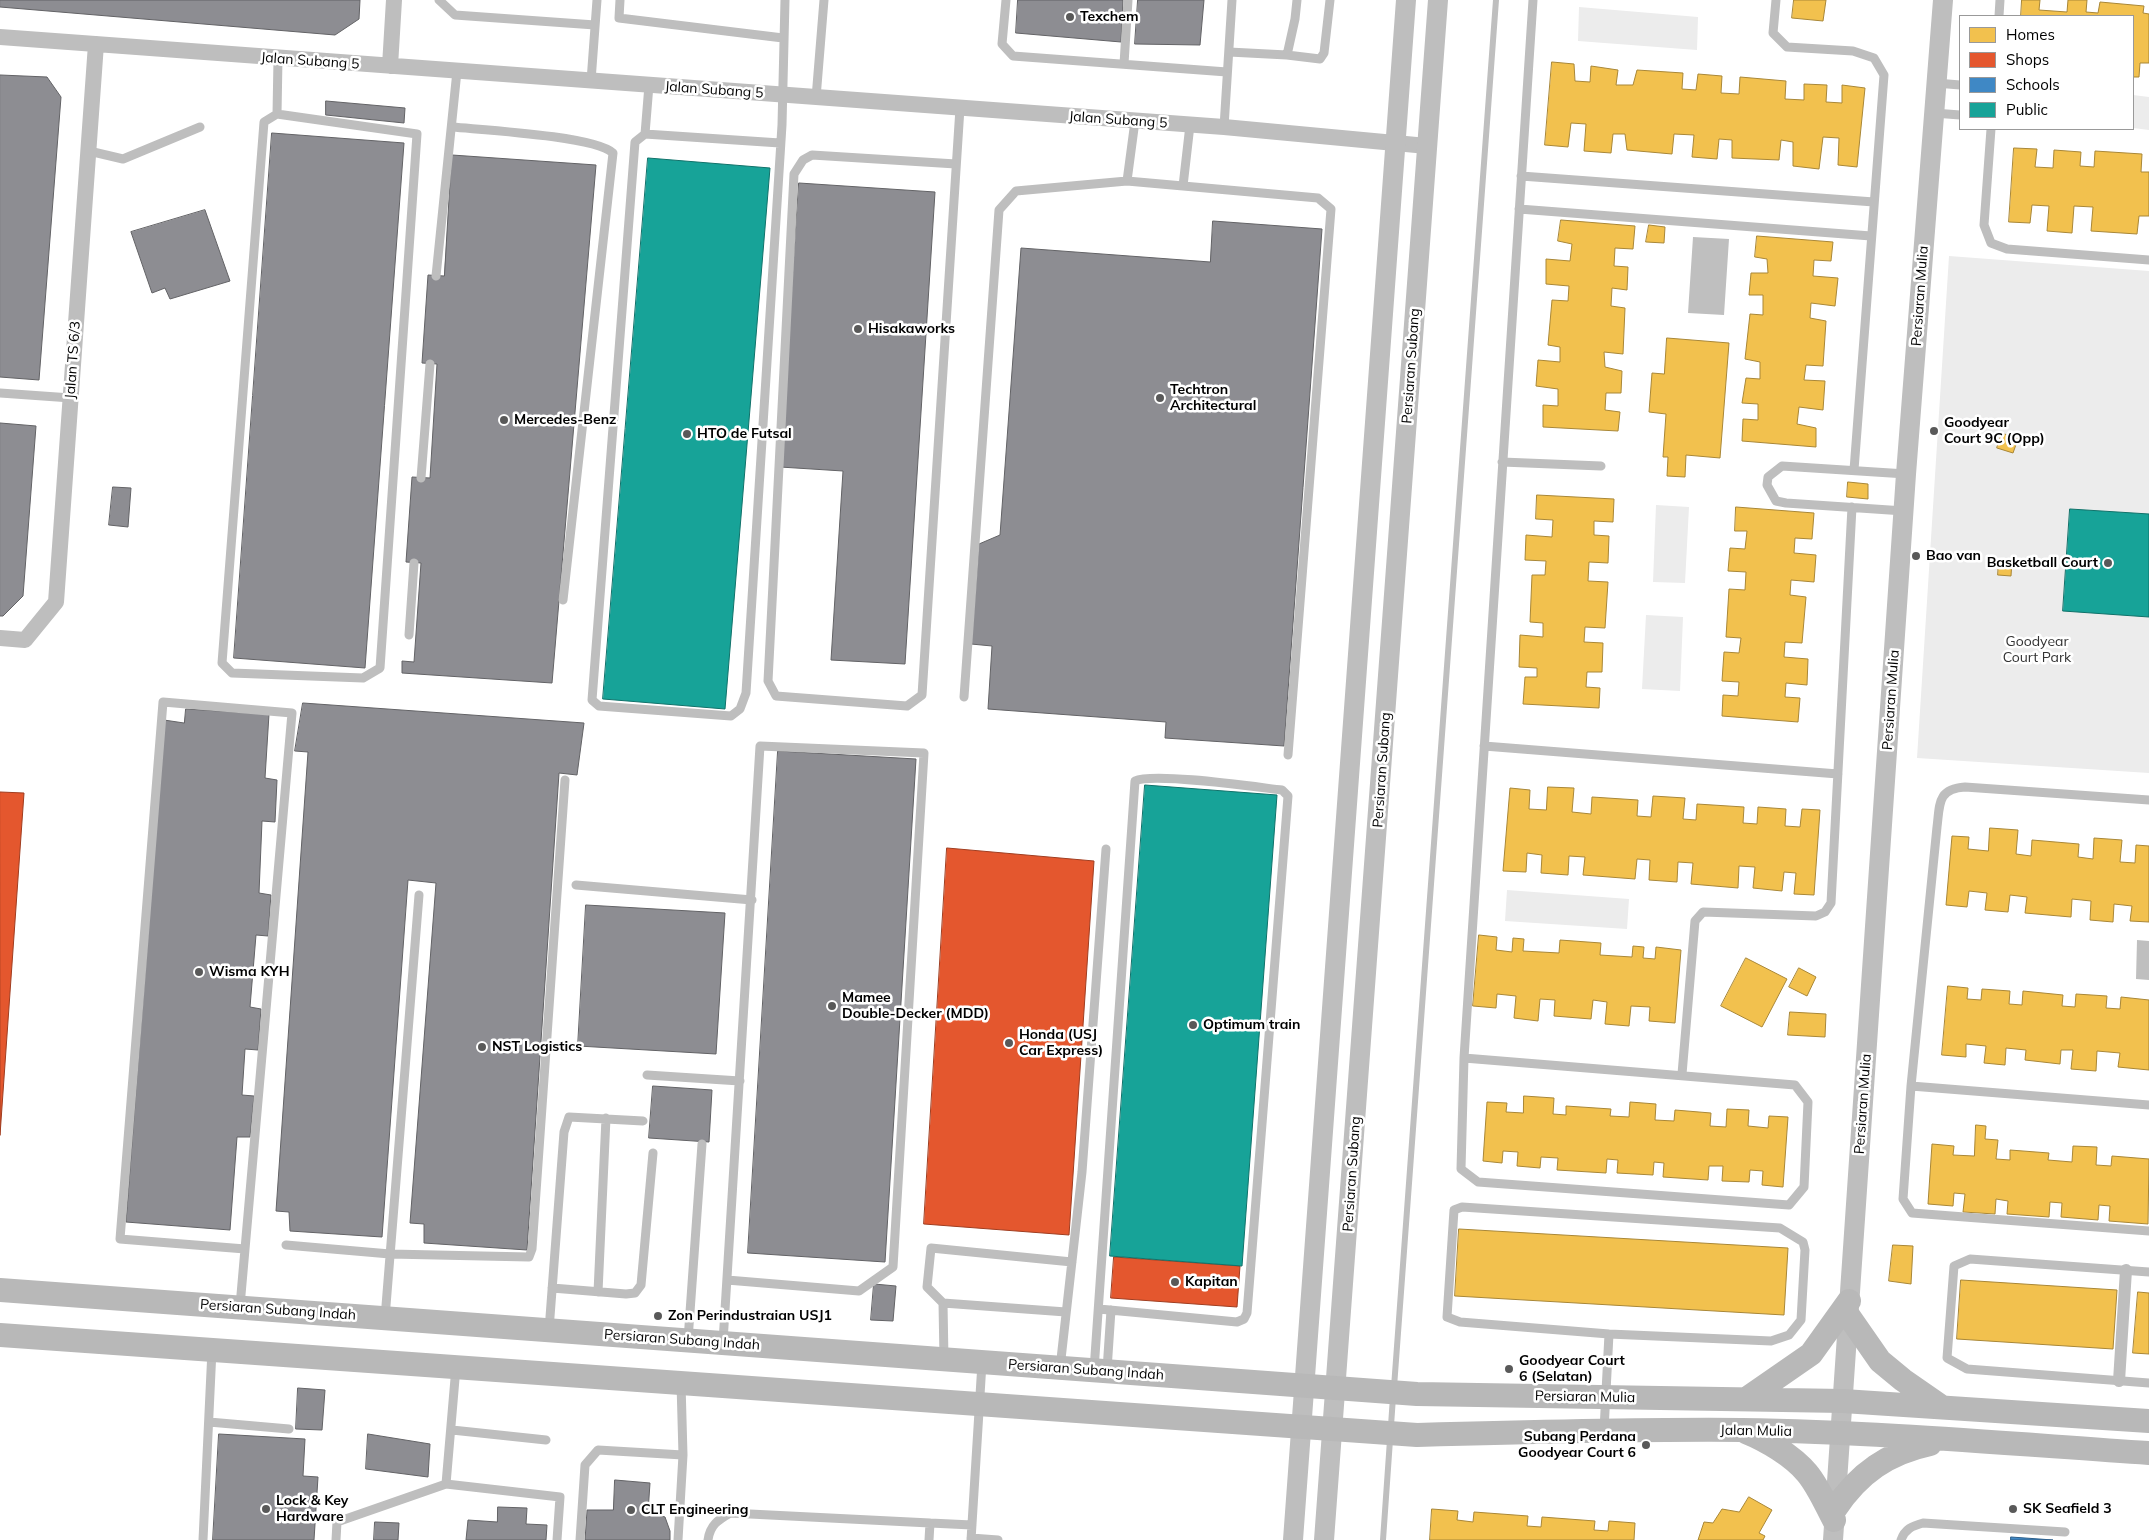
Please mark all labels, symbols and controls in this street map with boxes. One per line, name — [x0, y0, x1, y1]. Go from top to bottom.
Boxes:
place label: Texchem — [1080, 9, 1138, 25]
marker: Texchem — [1064, 11, 1076, 23]
legend — [1959, 15, 2134, 130]
text: Homes — [2006, 25, 2055, 44]
street label: Jalan Subang 5 — [260, 49, 360, 73]
text: Shops — [2006, 50, 2049, 69]
text: Schools — [2006, 75, 2060, 94]
street label: Jalan Subang 5 — [664, 78, 764, 102]
text: Public — [2006, 100, 2048, 119]
street label: Jalan Subang 5 — [1068, 108, 1168, 132]
street label: Persiaran Mulia — [1908, 245, 1932, 347]
street label: Persiaran Subang — [1399, 308, 1423, 424]
street label: Jalan TS 6/3 — [62, 321, 84, 399]
place label: Hisakaworks — [868, 321, 955, 337]
marker: Hisakaworks — [852, 323, 864, 335]
place label: Techtron Architectural — [1170, 382, 1256, 414]
marker: Techtron Architectural — [1154, 392, 1166, 404]
place label: Mercedes-Benz — [514, 412, 616, 428]
marker: Mercedes-Benz — [498, 414, 510, 426]
place label: Goodyear Court 9C (Opp) — [1944, 415, 2045, 448]
marker: Goodyear Court 9C (Opp) — [1928, 425, 1940, 437]
place label: HTO de Futsal — [697, 426, 792, 442]
marker: HTO de Futsal — [681, 428, 693, 440]
place label: Bao van — [1926, 548, 1981, 564]
marker: Bao van — [1910, 550, 1922, 562]
place label: Basketball Court — [1987, 555, 2098, 571]
marker: Basketball Court — [2102, 557, 2114, 569]
park label: Goodyear Court Park — [2003, 634, 2071, 666]
street label: Persiaran Mulia — [1879, 649, 1903, 751]
street label: Persiaran Subang — [1370, 712, 1394, 828]
place label: Wisma KYH — [209, 964, 290, 980]
marker: Wisma KYH — [193, 966, 205, 978]
place label: Mamee Double-Decker (MDD) — [842, 990, 989, 1022]
marker: Mamee Double-Decker (MDD) — [826, 1000, 838, 1012]
place label: Optimum train — [1203, 1017, 1300, 1033]
marker: Optimum train — [1187, 1019, 1199, 1031]
place label: Honda (USJ Car Express) — [1019, 1027, 1103, 1060]
marker: Honda (USJ Car Express) — [1003, 1037, 1015, 1049]
place label: NST Logistics — [492, 1039, 582, 1055]
marker: NST Logistics — [476, 1041, 488, 1053]
street label: Persiaran Mulia — [1851, 1053, 1875, 1155]
street label: Persiaran Subang — [1340, 1116, 1364, 1232]
place label: Kapitan — [1185, 1274, 1238, 1290]
marker: Kapitan — [1169, 1276, 1181, 1288]
street label: Persiaran Subang Indah — [200, 1296, 356, 1324]
place label: Zon Perindustraian USJ1 — [668, 1308, 832, 1324]
marker: Zon Perindustraian USJ1 — [652, 1310, 664, 1322]
street label: Persiaran Subang Indah — [604, 1326, 760, 1354]
place label: Goodyear Court 6 (Selatan) — [1519, 1353, 1625, 1385]
street label: Persiaran Subang Indah — [1008, 1356, 1164, 1384]
marker: Goodyear Court 6 (Selatan) — [1503, 1363, 1515, 1375]
street label: Persiaran Mulia — [1535, 1388, 1635, 1406]
street label: Jalan Mulia — [1720, 1422, 1792, 1440]
place label: Subang Perdana Goodyear Court 6 — [1518, 1429, 1636, 1461]
marker: Subang Perdana Goodyear Court 6 — [1640, 1439, 1652, 1451]
place label: Lock & Key Hardware — [276, 1493, 348, 1525]
place label: SK Seafield 3 — [2023, 1501, 2112, 1517]
place label: CLT Engineering — [641, 1502, 748, 1518]
marker: Lock & Key Hardware — [260, 1503, 272, 1515]
marker: SK Seafield 3 — [2007, 1503, 2019, 1515]
marker: CLT Engineering — [625, 1504, 637, 1516]

